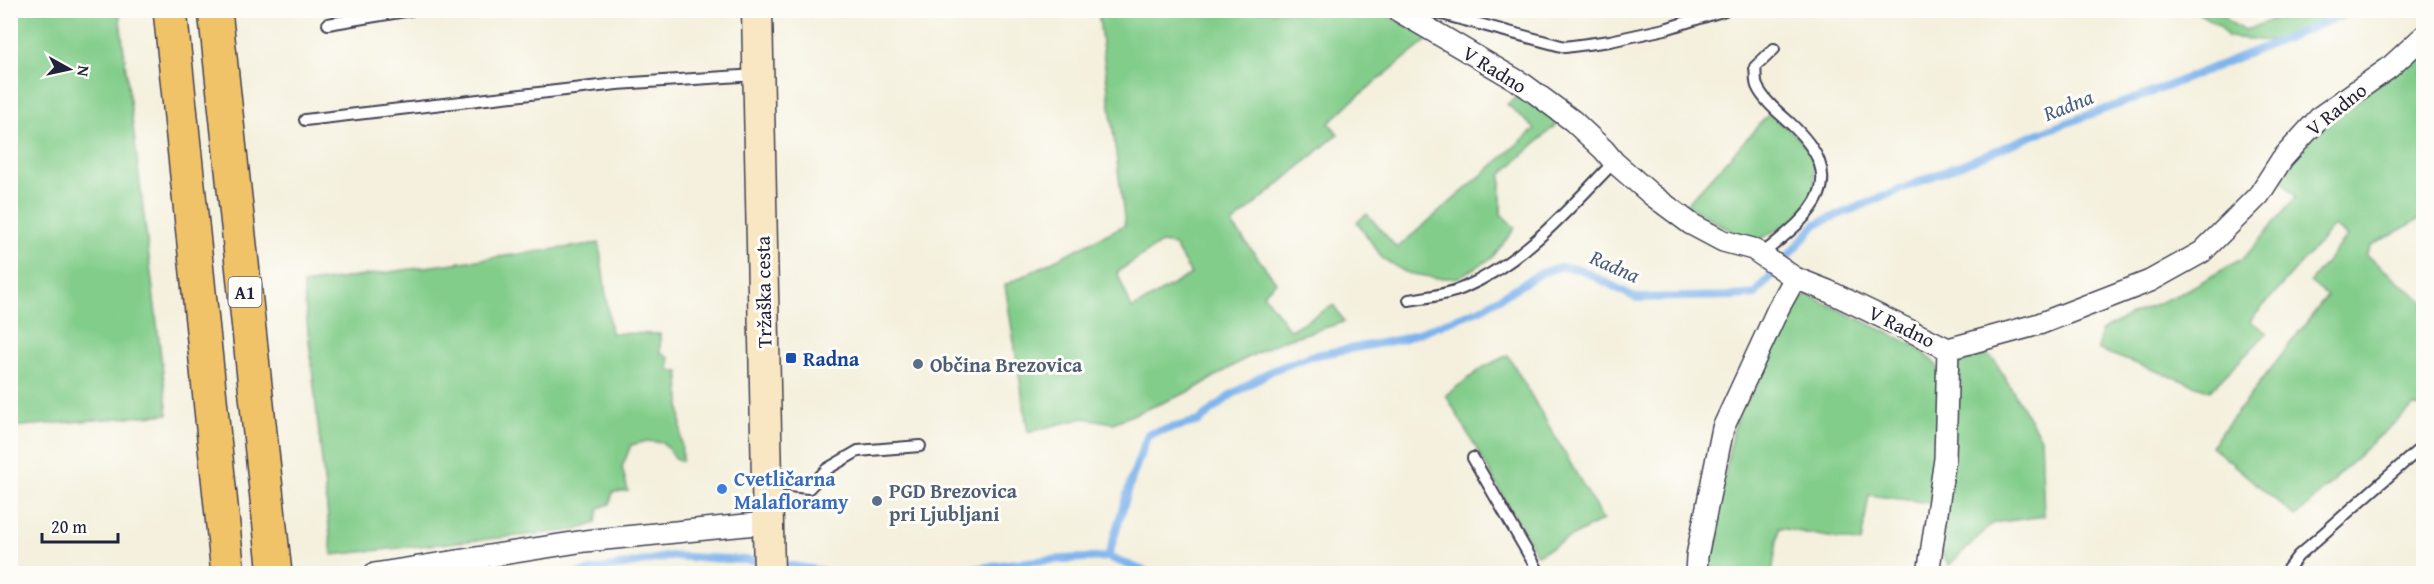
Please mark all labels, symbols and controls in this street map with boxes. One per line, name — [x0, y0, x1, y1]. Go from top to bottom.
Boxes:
street label: V Radno — [1457, 38, 1533, 100]
north arrow — [39, 39, 99, 99]
text: N — [71, 64, 96, 78]
street label: V Radno — [2299, 76, 2373, 142]
water label: Radna — [2037, 81, 2098, 129]
street label: Tržaška cesta — [748, 235, 778, 348]
water label: Radna — [1584, 241, 1645, 291]
road number: A1 — [228, 277, 262, 307]
street label: V Radno — [1864, 297, 1940, 355]
place label: Radna — [803, 344, 860, 373]
place label: Občina Brezovica — [930, 350, 1083, 379]
marker: Radna — [784, 351, 798, 365]
marker: Občina Brezovica — [911, 357, 925, 371]
place label: Cvetličarna Malafloramy — [734, 464, 849, 516]
place label: PGD Brezovica pri Ljubljani — [889, 476, 1018, 528]
marker: Cvetličarna Malafloramy — [715, 482, 729, 496]
marker: PGD Brezovica pri Ljubljani — [870, 494, 884, 508]
scale bar — [42, 506, 118, 544]
text: 20 m — [51, 513, 87, 540]

